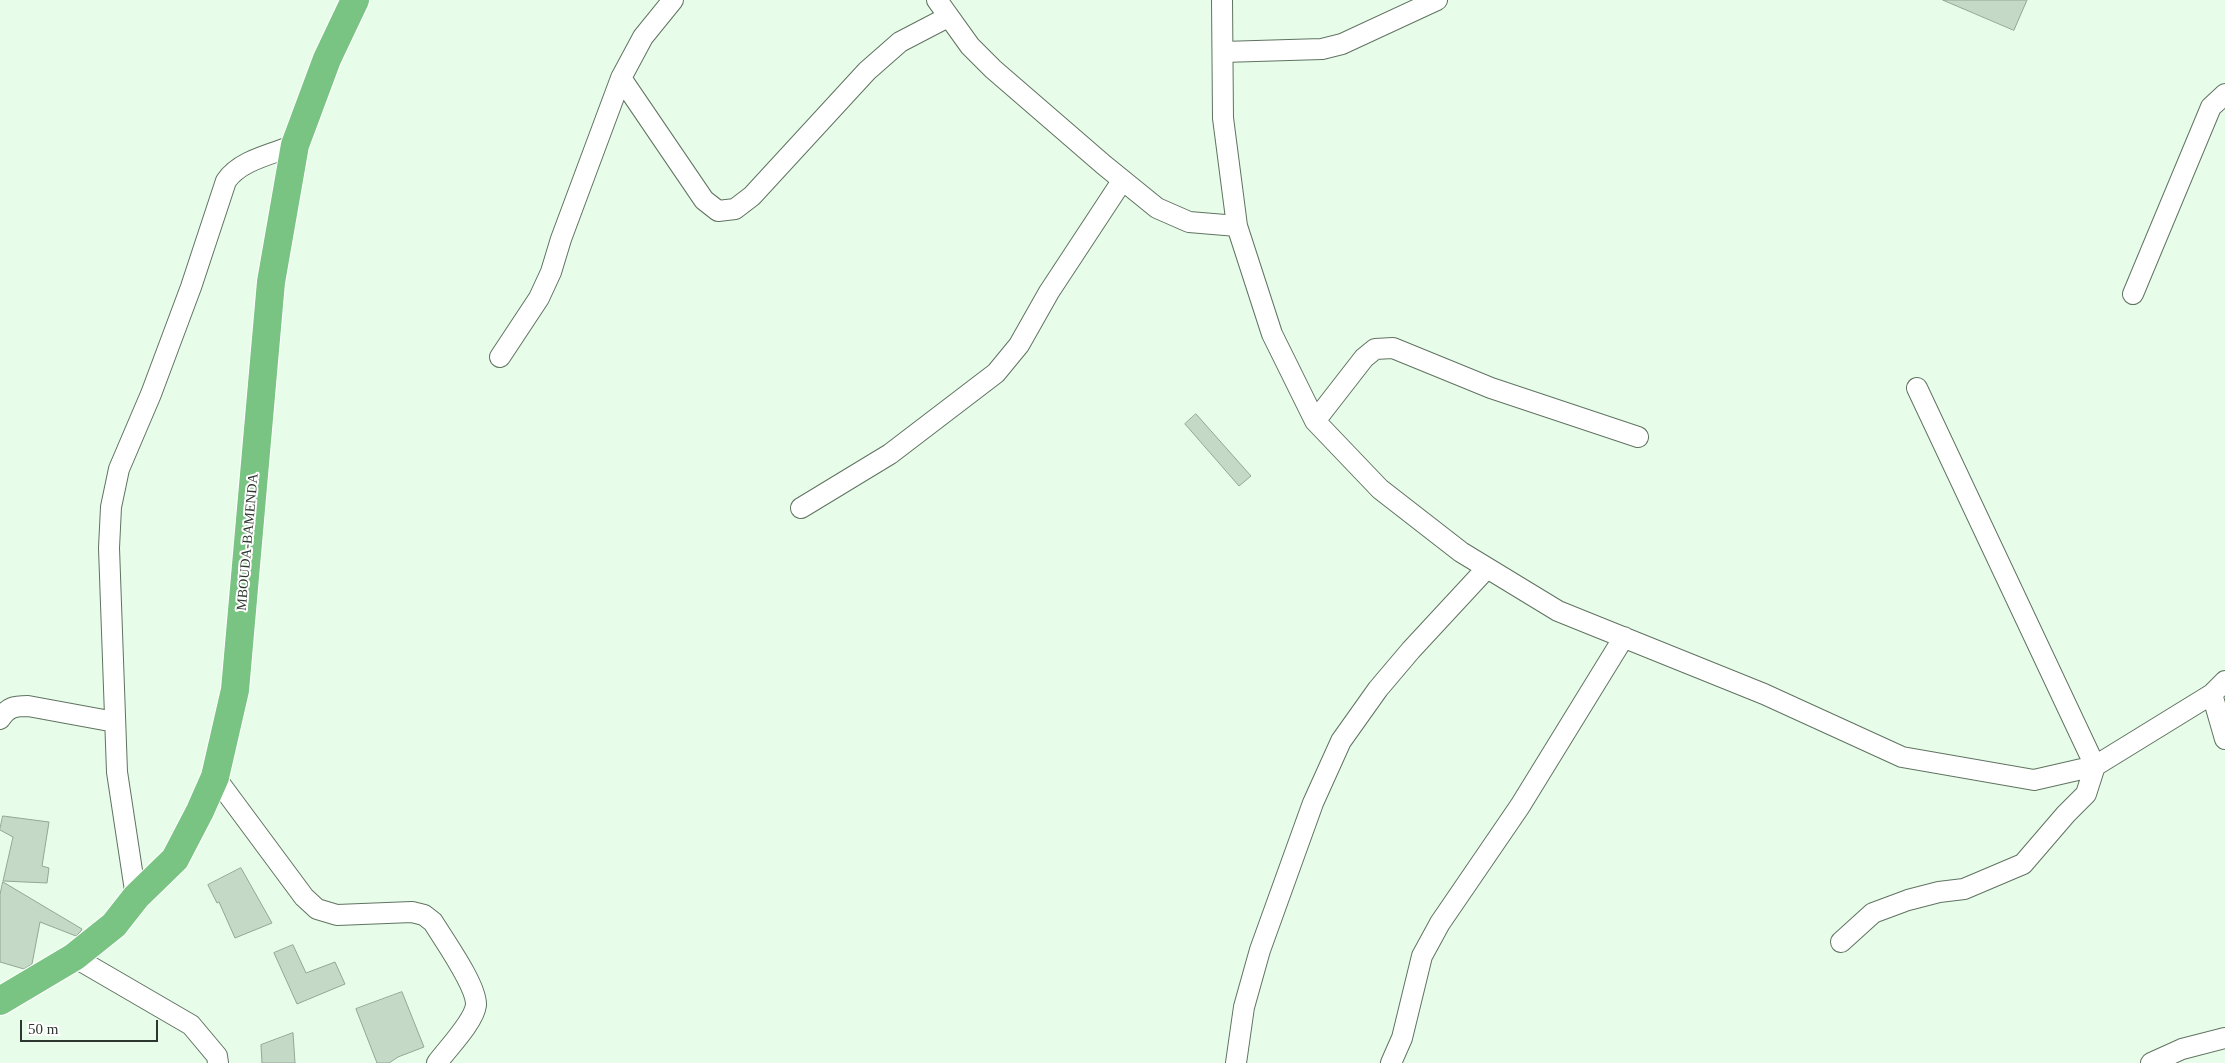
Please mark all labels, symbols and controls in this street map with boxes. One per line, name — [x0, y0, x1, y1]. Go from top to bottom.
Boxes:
street label: MBOUDA-BAMENDA — [234, 473, 262, 611]
scale bar — [22, 1010, 160, 1042]
text: 50 m — [28, 1021, 58, 1037]

